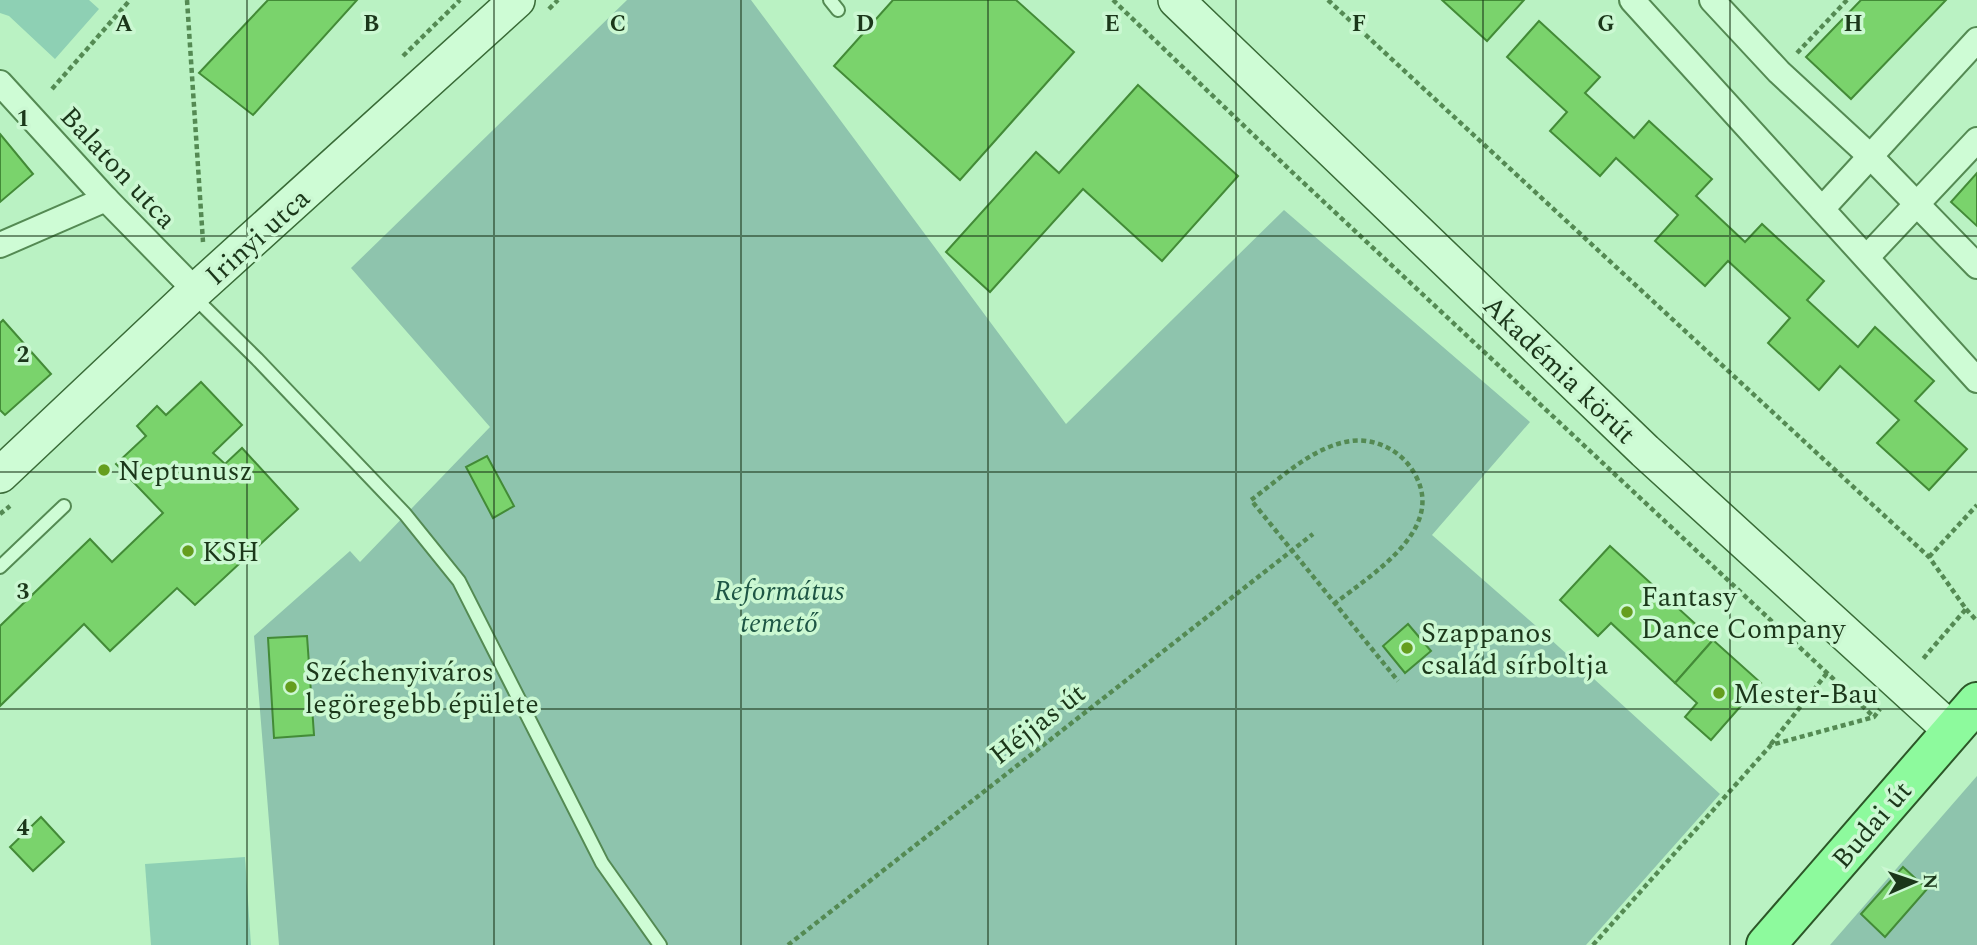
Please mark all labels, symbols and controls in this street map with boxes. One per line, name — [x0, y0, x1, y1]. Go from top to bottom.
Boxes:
text: A — [115, 7, 133, 42]
text: B — [363, 7, 379, 42]
text: C — [610, 7, 626, 42]
text: D — [856, 7, 874, 42]
text: E — [1104, 7, 1120, 42]
text: F — [1352, 7, 1366, 42]
text: G — [1597, 7, 1615, 42]
text: H — [1843, 7, 1863, 42]
street label: Balaton utca — [49, 97, 187, 240]
text: 1 — [17, 102, 29, 137]
street label: Irinyi utca — [196, 178, 320, 296]
street label: Akadémia körút — [1472, 285, 1646, 455]
text: 2 — [17, 338, 30, 373]
place label: Neptunusz — [118, 450, 253, 493]
marker: Neptunusz — [96, 462, 112, 478]
place label: KSH — [202, 531, 259, 574]
marker: KSH — [180, 543, 196, 559]
park label: Református temető — [714, 570, 844, 645]
text: 3 — [17, 575, 30, 610]
place label: Fantasy Dance Company — [1641, 576, 1847, 651]
marker: Fantasy Dance Company — [1619, 604, 1635, 620]
place label: Szappanos család sírboltja — [1421, 612, 1608, 687]
marker: Szappanos család sírboltja — [1399, 640, 1415, 656]
place label: Széchenyiváros legöregebb épülete — [305, 651, 539, 726]
street label: Héjjas út — [980, 673, 1095, 776]
place label: Mester-Bau — [1733, 673, 1878, 716]
marker: Széchenyiváros legöregebb épülete — [283, 679, 299, 695]
marker: Mester-Bau — [1711, 685, 1727, 701]
street label: Budai út — [1822, 771, 1923, 879]
text: 4 — [17, 811, 30, 846]
north arrow — [1879, 847, 1949, 917]
text: N — [1915, 873, 1944, 890]

